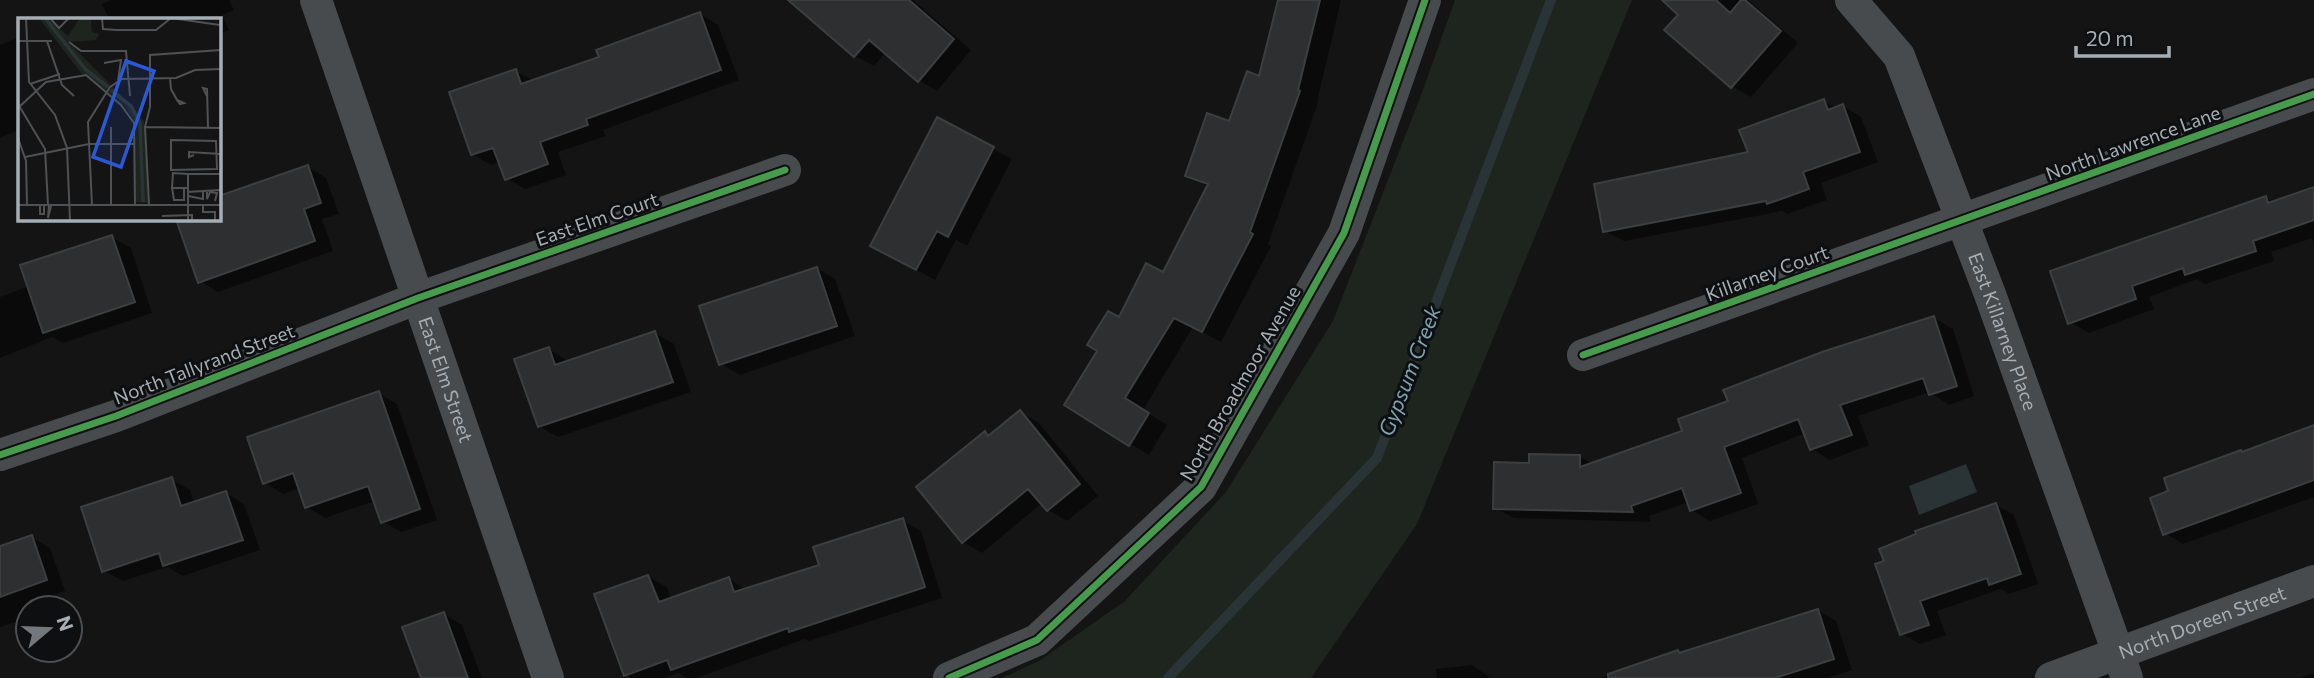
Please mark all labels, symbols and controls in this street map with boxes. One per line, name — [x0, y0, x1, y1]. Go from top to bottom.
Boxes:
scale bar — [2076, 14, 2169, 58]
inset map — [18, 18, 220, 220]
text: 20 m — [2086, 25, 2134, 50]
street label: North Lawrence Lane — [2042, 100, 2223, 185]
street label: East Elm Court — [533, 187, 661, 250]
street label: Killarney Court — [1702, 240, 1832, 305]
street label: East Killarney Place — [1964, 249, 2042, 413]
street label: North Broadmoor Avenue — [1174, 281, 1305, 484]
water label: Gypsum Creek — [1372, 301, 1445, 439]
street label: East Elm Street — [414, 313, 479, 445]
street label: North Tallyrand Street — [110, 318, 298, 409]
street label: North Doreen Street — [2115, 580, 2289, 663]
north arrow — [14, 594, 84, 664]
text: N — [52, 613, 79, 634]

